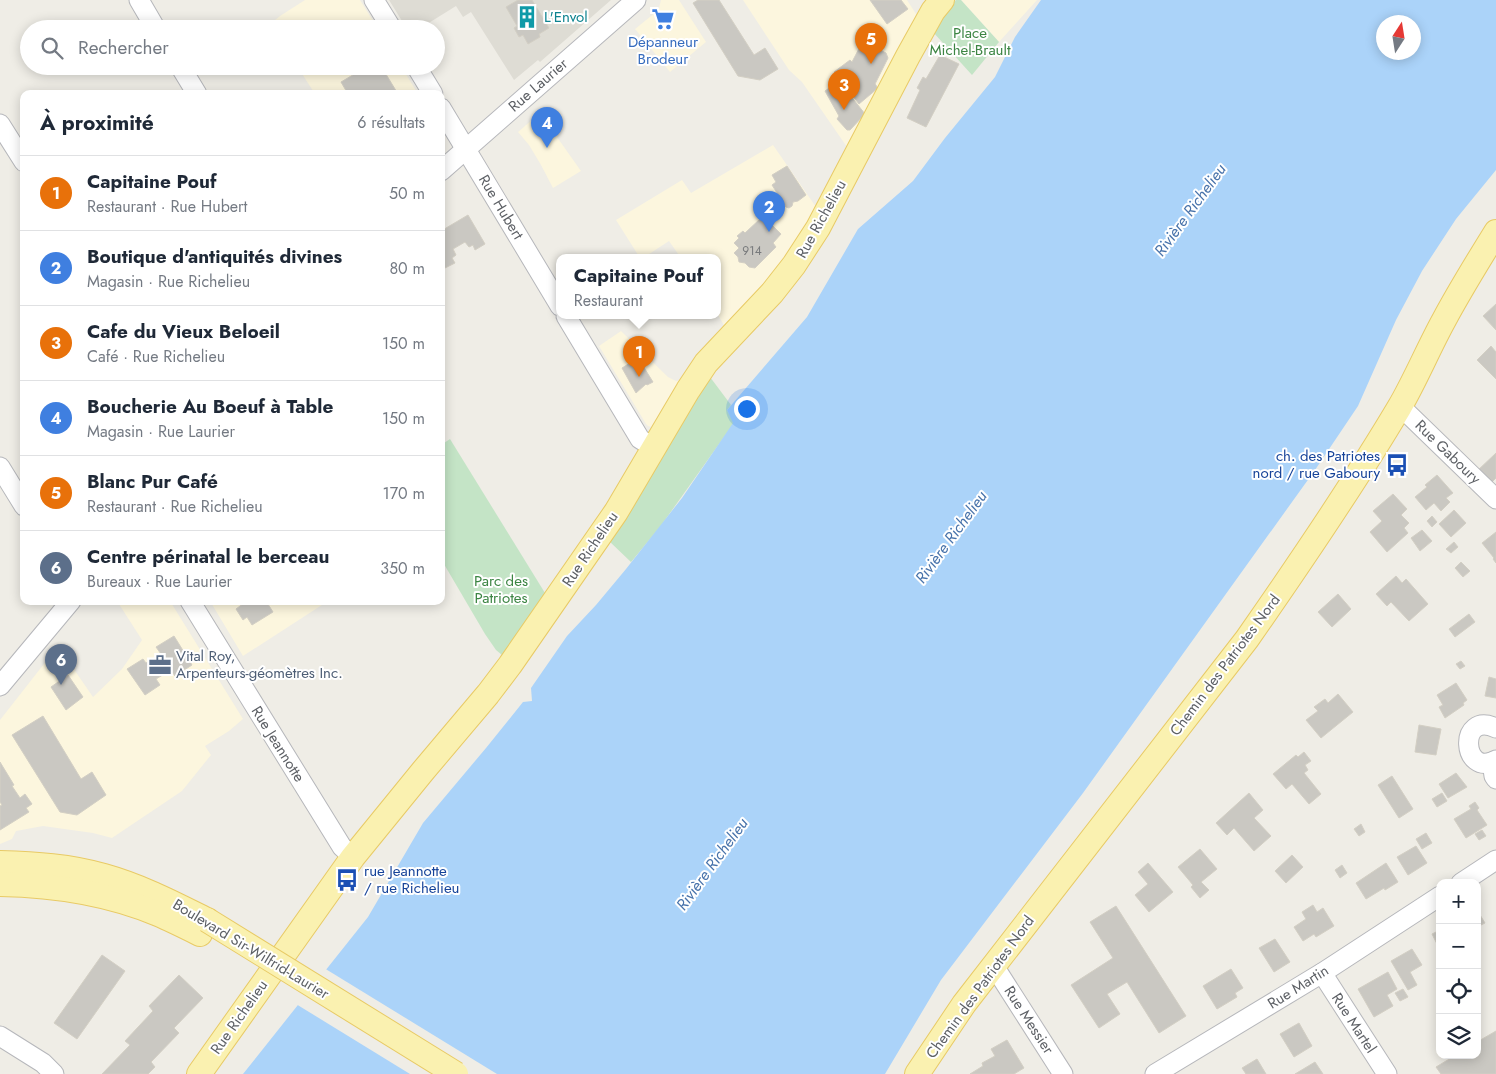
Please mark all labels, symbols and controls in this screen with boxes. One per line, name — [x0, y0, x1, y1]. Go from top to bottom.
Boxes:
building icon: L'Envol — [514, 4, 540, 30]
place label: L'Envol — [544, 6, 588, 28]
supermarket icon: Dépanneur Brodeur — [650, 6, 676, 32]
north arrow — [1376, 15, 1421, 60]
search box — [20, 20, 445, 75]
park label: Place Michel-Brault — [929, 22, 1011, 61]
pin: 5 — [855, 23, 887, 64]
place label: Dépanneur Brodeur — [628, 31, 699, 70]
icon: search — [38, 34, 66, 62]
text: Rechercher — [78, 34, 169, 61]
street label: Rue Laurier — [504, 52, 573, 117]
pin: 3 — [828, 69, 860, 110]
pin: 4 — [531, 107, 563, 148]
text: À proximité — [40, 108, 154, 138]
text: 6 résultats — [357, 111, 425, 134]
water label: Rivière Richelieu — [1149, 159, 1231, 261]
text: Capitaine Pouf — [87, 168, 217, 195]
street label: Rue Hubert — [473, 170, 529, 244]
street label: Rue Richelieu — [790, 176, 852, 262]
text: 1 — [52, 182, 60, 205]
text: 50 m — [389, 182, 425, 205]
pin: 2 — [753, 191, 785, 232]
text: Restaurant · Rue Hubert — [87, 195, 247, 218]
house number: 914 — [742, 242, 762, 260]
text: Boutique d'antiquités divines — [87, 243, 342, 270]
popup — [556, 254, 721, 319]
text: 2 — [51, 257, 61, 280]
text: 80 m — [389, 257, 425, 280]
text: Capitaine Pouf — [574, 262, 703, 289]
text: Magasin · Rue Richelieu — [87, 270, 250, 293]
text: Restaurant — [574, 289, 643, 312]
text: Cafe du Vieux Beloeil — [87, 318, 280, 345]
text: 3 — [51, 332, 61, 355]
text: 150 m — [382, 332, 425, 355]
pin: 1 — [623, 336, 655, 377]
text: Café · Rue Richelieu — [87, 345, 225, 368]
text: Boucherie Au Boeuf à Table — [87, 393, 333, 420]
your location — [734, 396, 760, 422]
text: 4 — [50, 407, 62, 430]
text: 150 m — [382, 407, 425, 430]
street label: Rue Gaboury — [1410, 415, 1486, 489]
text: Magasin · Rue Laurier — [87, 420, 235, 443]
place label: ch. des Patriotes nord / rue Gaboury — [1253, 445, 1380, 484]
bus stop icon: ch. des Patriotes nord / rue Gaboury — [1384, 452, 1410, 478]
text: Blanc Pur Café — [87, 468, 218, 495]
text: 5 — [51, 482, 61, 505]
text: 170 m — [383, 482, 425, 505]
water label: Rivière Richelieu — [910, 486, 992, 588]
text: Restaurant · Rue Richelieu — [87, 495, 263, 518]
street label: Rue Richelieu — [557, 507, 623, 591]
text: Centre périnatal le berceau — [87, 543, 330, 570]
text: 6 — [51, 557, 61, 580]
text: 350 m — [380, 557, 425, 580]
text: Bureaux · Rue Laurier — [87, 570, 232, 593]
park label: Parc des Patriotes — [474, 570, 528, 609]
street label: Chemin des Patriotes Nord — [1164, 590, 1286, 740]
pin: 6 — [45, 644, 77, 685]
place label: Vital Roy, Arpenteurs-géomètres Inc. — [176, 645, 343, 684]
office icon: Vital Roy, Arpenteurs-géomètres Inc. — [147, 652, 173, 678]
street label: Rue Jeannotte — [246, 702, 310, 786]
water label: Rivière Richelieu — [671, 813, 753, 915]
place label: rue Jeannotte / rue Richelieu — [364, 860, 460, 899]
bus stop icon: rue Jeannotte / rue Richelieu — [334, 867, 360, 893]
map controls — [1436, 879, 1481, 1059]
button: + — [1436, 879, 1481, 924]
street label: Boulevard Sir-Wilfrid-Laurier — [169, 894, 334, 1005]
street label: Chemin des Patriotes Nord — [921, 911, 1039, 1063]
button: − — [1436, 924, 1481, 969]
street label: Rue Martin — [1263, 960, 1333, 1014]
button: locate — [1436, 969, 1481, 1014]
street label: Rue Richelieu — [205, 975, 273, 1059]
street label: Rue Messier — [999, 982, 1060, 1059]
street label: Rue Martel — [1326, 989, 1382, 1057]
button: layers — [1436, 1014, 1481, 1059]

